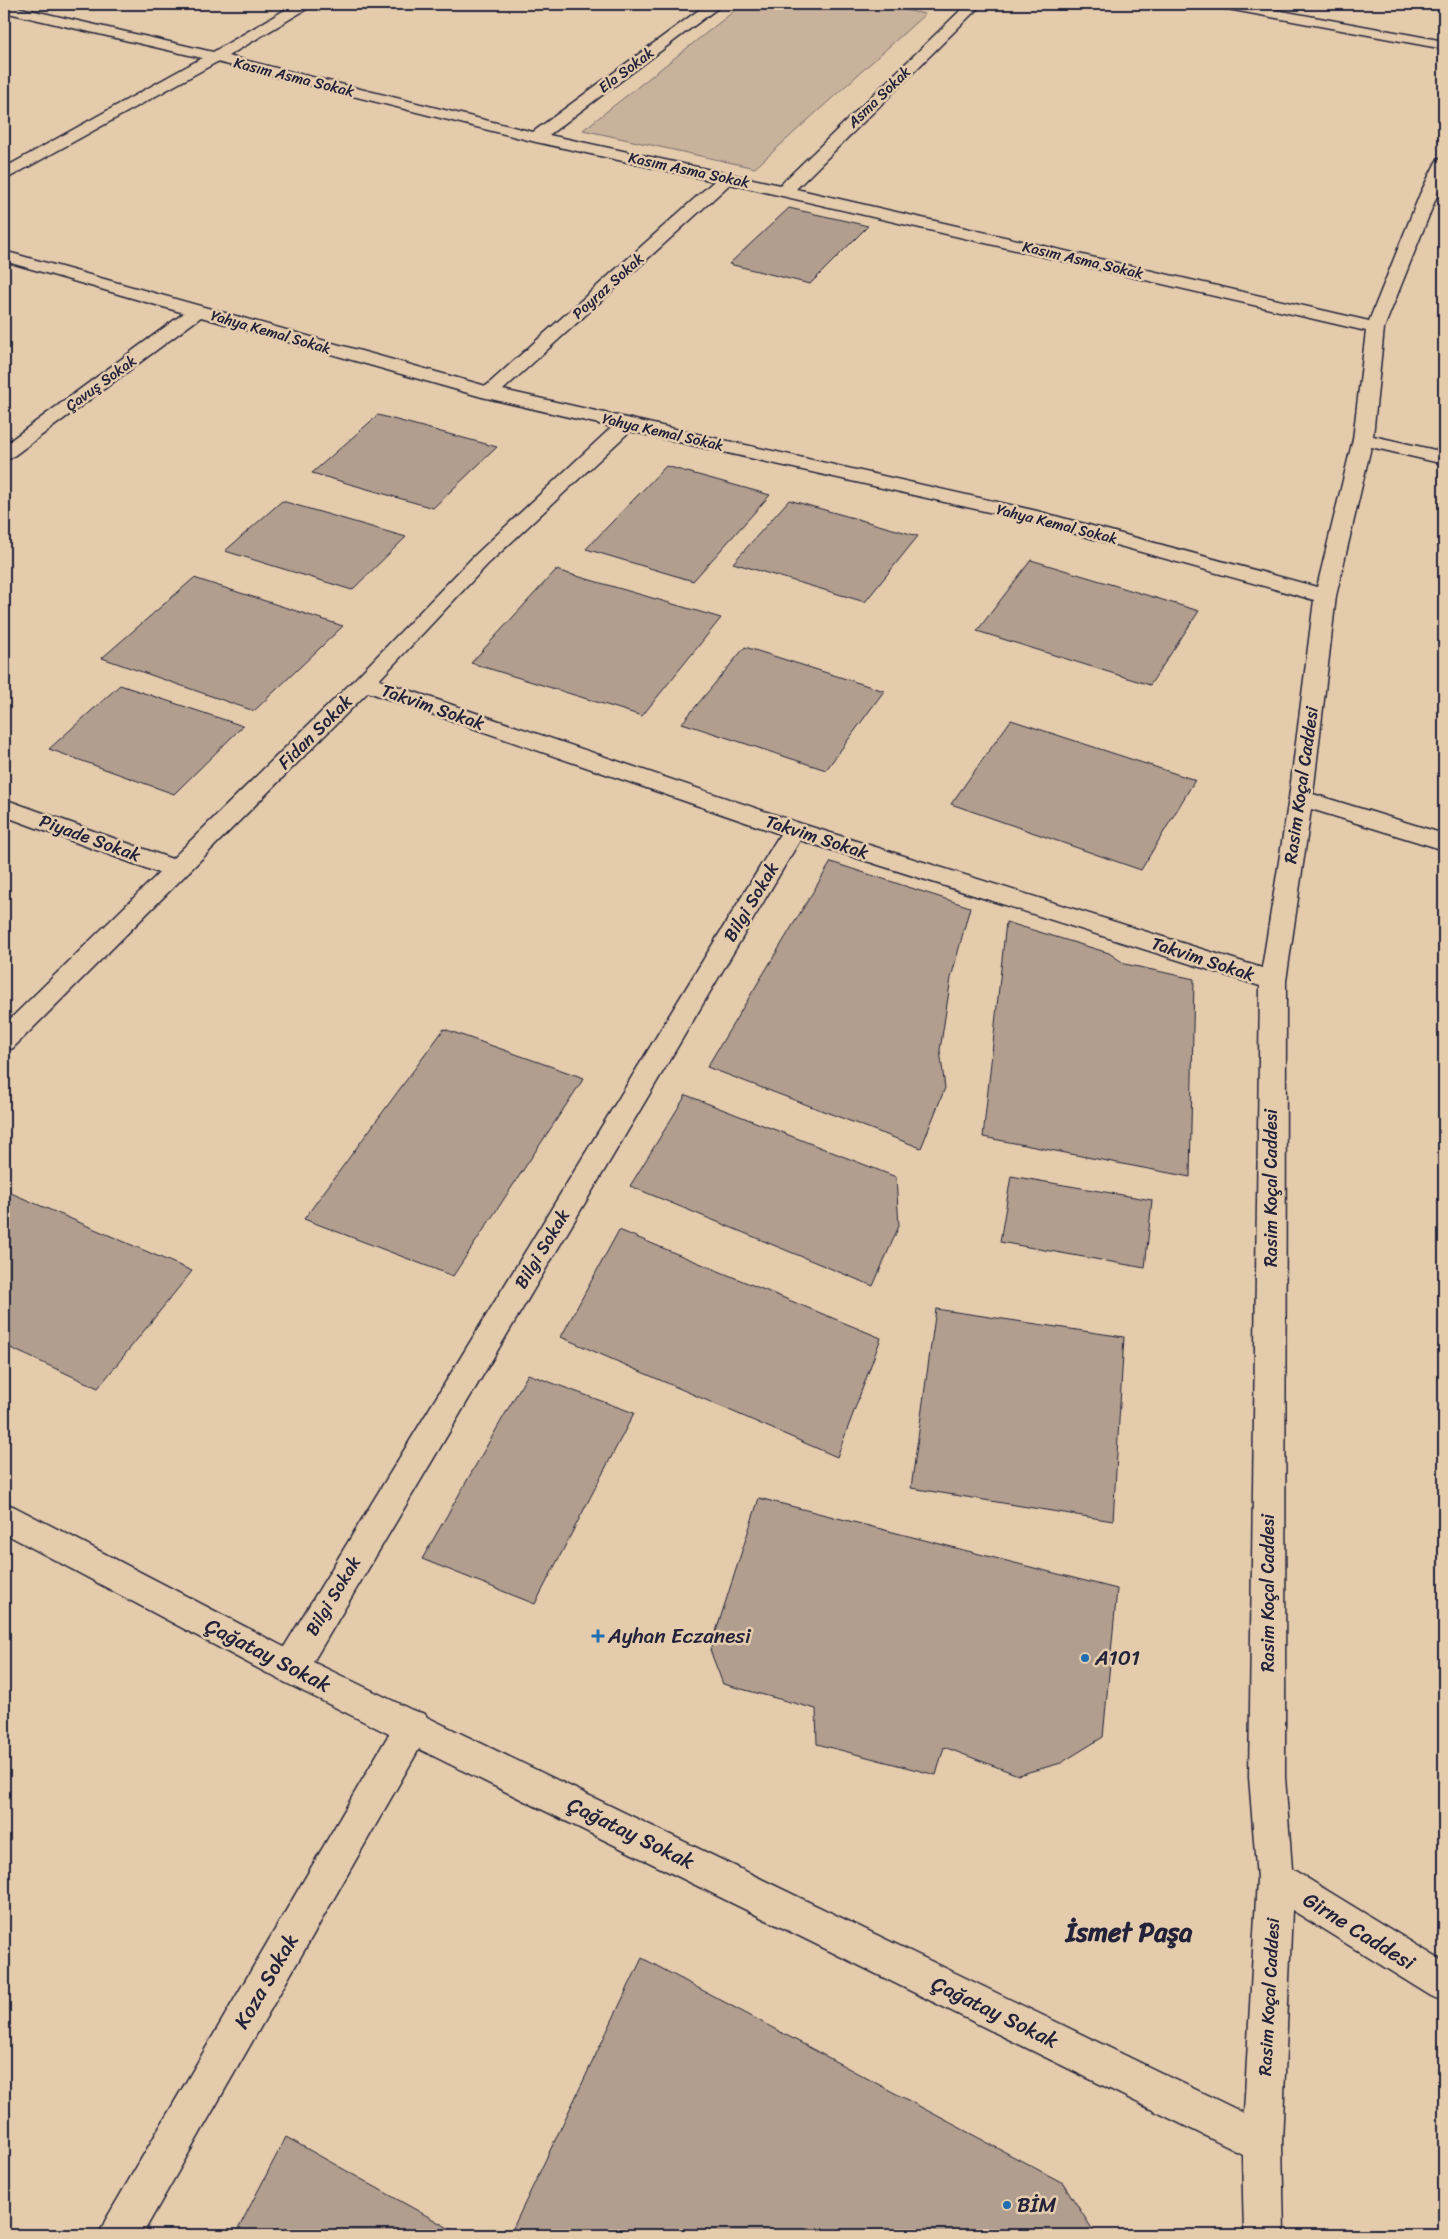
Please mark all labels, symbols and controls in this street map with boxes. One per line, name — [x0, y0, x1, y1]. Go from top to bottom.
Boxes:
street label: Ela Sokak — [592, 40, 660, 100]
street label: Kasım Asma Sokak — [231, 49, 357, 105]
street label: Asma Sokak — [840, 59, 918, 135]
street label: Kasım Asma Sokak — [626, 144, 752, 196]
street label: Kasım Asma Sokak — [1020, 233, 1146, 287]
street label: Poyraz Sokak — [566, 246, 650, 326]
street label: Yahya Kemal Sokak — [208, 302, 334, 362]
street label: Çavuş Sokak — [60, 348, 142, 418]
street label: Yahya Kemal Sokak — [600, 405, 726, 459]
street label: Yahya Kemal Sokak — [994, 496, 1120, 552]
street label: Takvim Sokak — [377, 674, 489, 740]
street label: Fidan Sokak — [270, 686, 361, 777]
street label: Rasim Koçal Caddesi — [1274, 703, 1328, 866]
street label: Piyade Sokak — [35, 805, 146, 871]
street label: Takvim Sokak — [761, 805, 873, 869]
street label: Bilgi Sokak — [714, 855, 788, 948]
street label: Takvim Sokak — [1147, 927, 1259, 991]
street label: Rasim Koçal Caddesi — [1255, 1108, 1287, 1267]
street label: Bilgi Sokak — [505, 1202, 579, 1295]
street label: Rasim Koçal Caddesi — [1252, 1513, 1284, 1672]
street label: Bilgi Sokak — [296, 1549, 370, 1642]
street label: Çağatay Sokak — [198, 1607, 339, 1704]
place label: Ayhan Eczanesi — [607, 1617, 752, 1655]
marker: Ayhan Eczanesi — [592, 1630, 604, 1642]
place label: A101 — [1094, 1639, 1140, 1677]
marker: A101 — [1079, 1652, 1091, 1664]
street label: Çağatay Sokak — [561, 1786, 702, 1881]
street label: Girne Caddesi — [1295, 1881, 1424, 1981]
district label: İsmet Paşa — [1064, 1909, 1193, 1955]
street label: Rasim Koçal Caddesi — [1249, 1916, 1289, 2077]
street label: Koza Sokak — [223, 1926, 309, 2036]
street label: Çağatay Sokak — [925, 1965, 1066, 2060]
place label: BİM — [1017, 2186, 1057, 2224]
marker: BİM — [1001, 2199, 1013, 2211]

